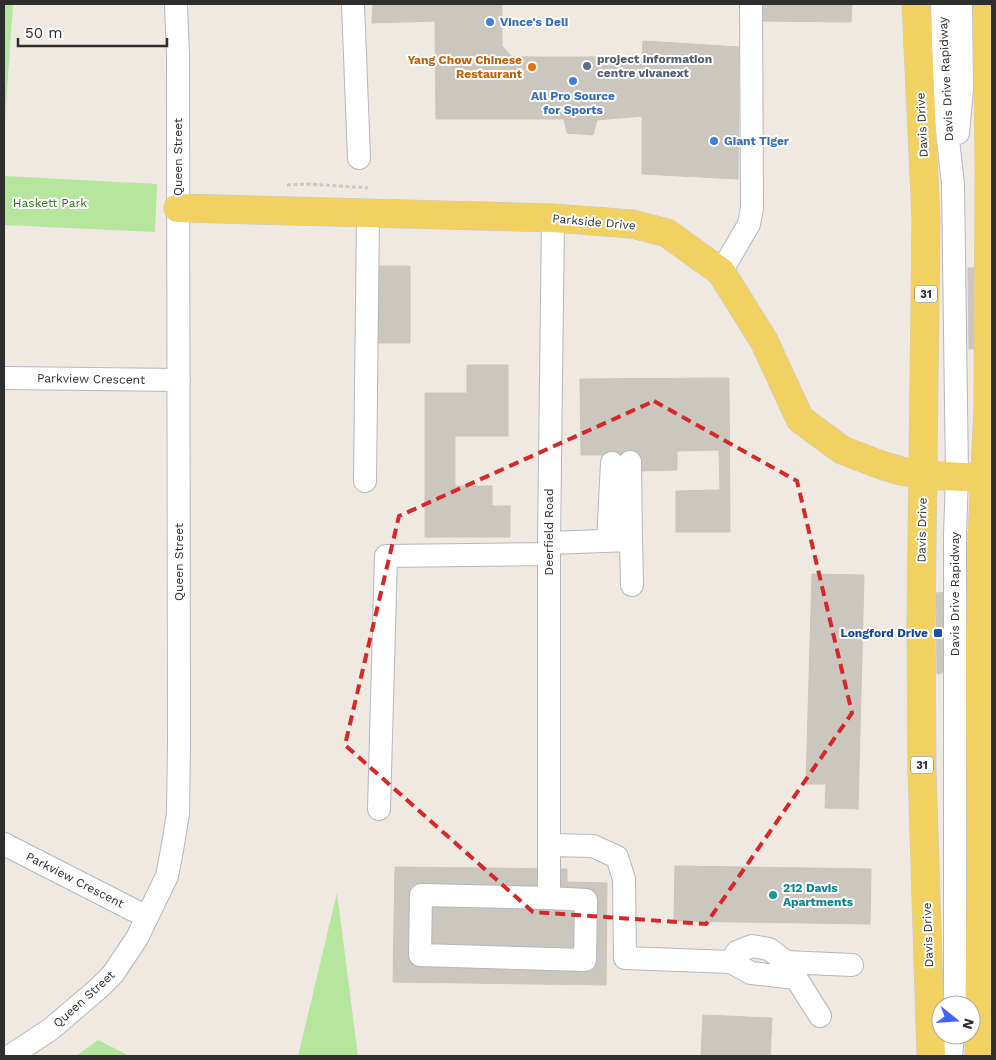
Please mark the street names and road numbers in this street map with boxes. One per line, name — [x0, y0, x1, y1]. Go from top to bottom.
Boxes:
street label: Davis Drive Rapidway — [936, 16, 956, 142]
street label: Davis Drive — [913, 92, 931, 158]
street label: Queen Street — [171, 118, 185, 196]
street label: Parkside Drive — [552, 211, 636, 233]
road number: 31 — [915, 286, 937, 302]
street label: Parkview Crescent — [37, 371, 145, 387]
street label: Deerfield Road — [542, 489, 556, 575]
street label: Davis Drive — [914, 497, 930, 563]
street label: Queen Street — [172, 523, 186, 601]
street label: Davis Drive Rapidway — [948, 531, 962, 656]
road number: 31 — [911, 756, 933, 774]
street label: Parkview Crescent — [24, 849, 126, 911]
street label: Davis Drive — [920, 902, 936, 968]
street label: Queen Street — [50, 968, 118, 1030]

